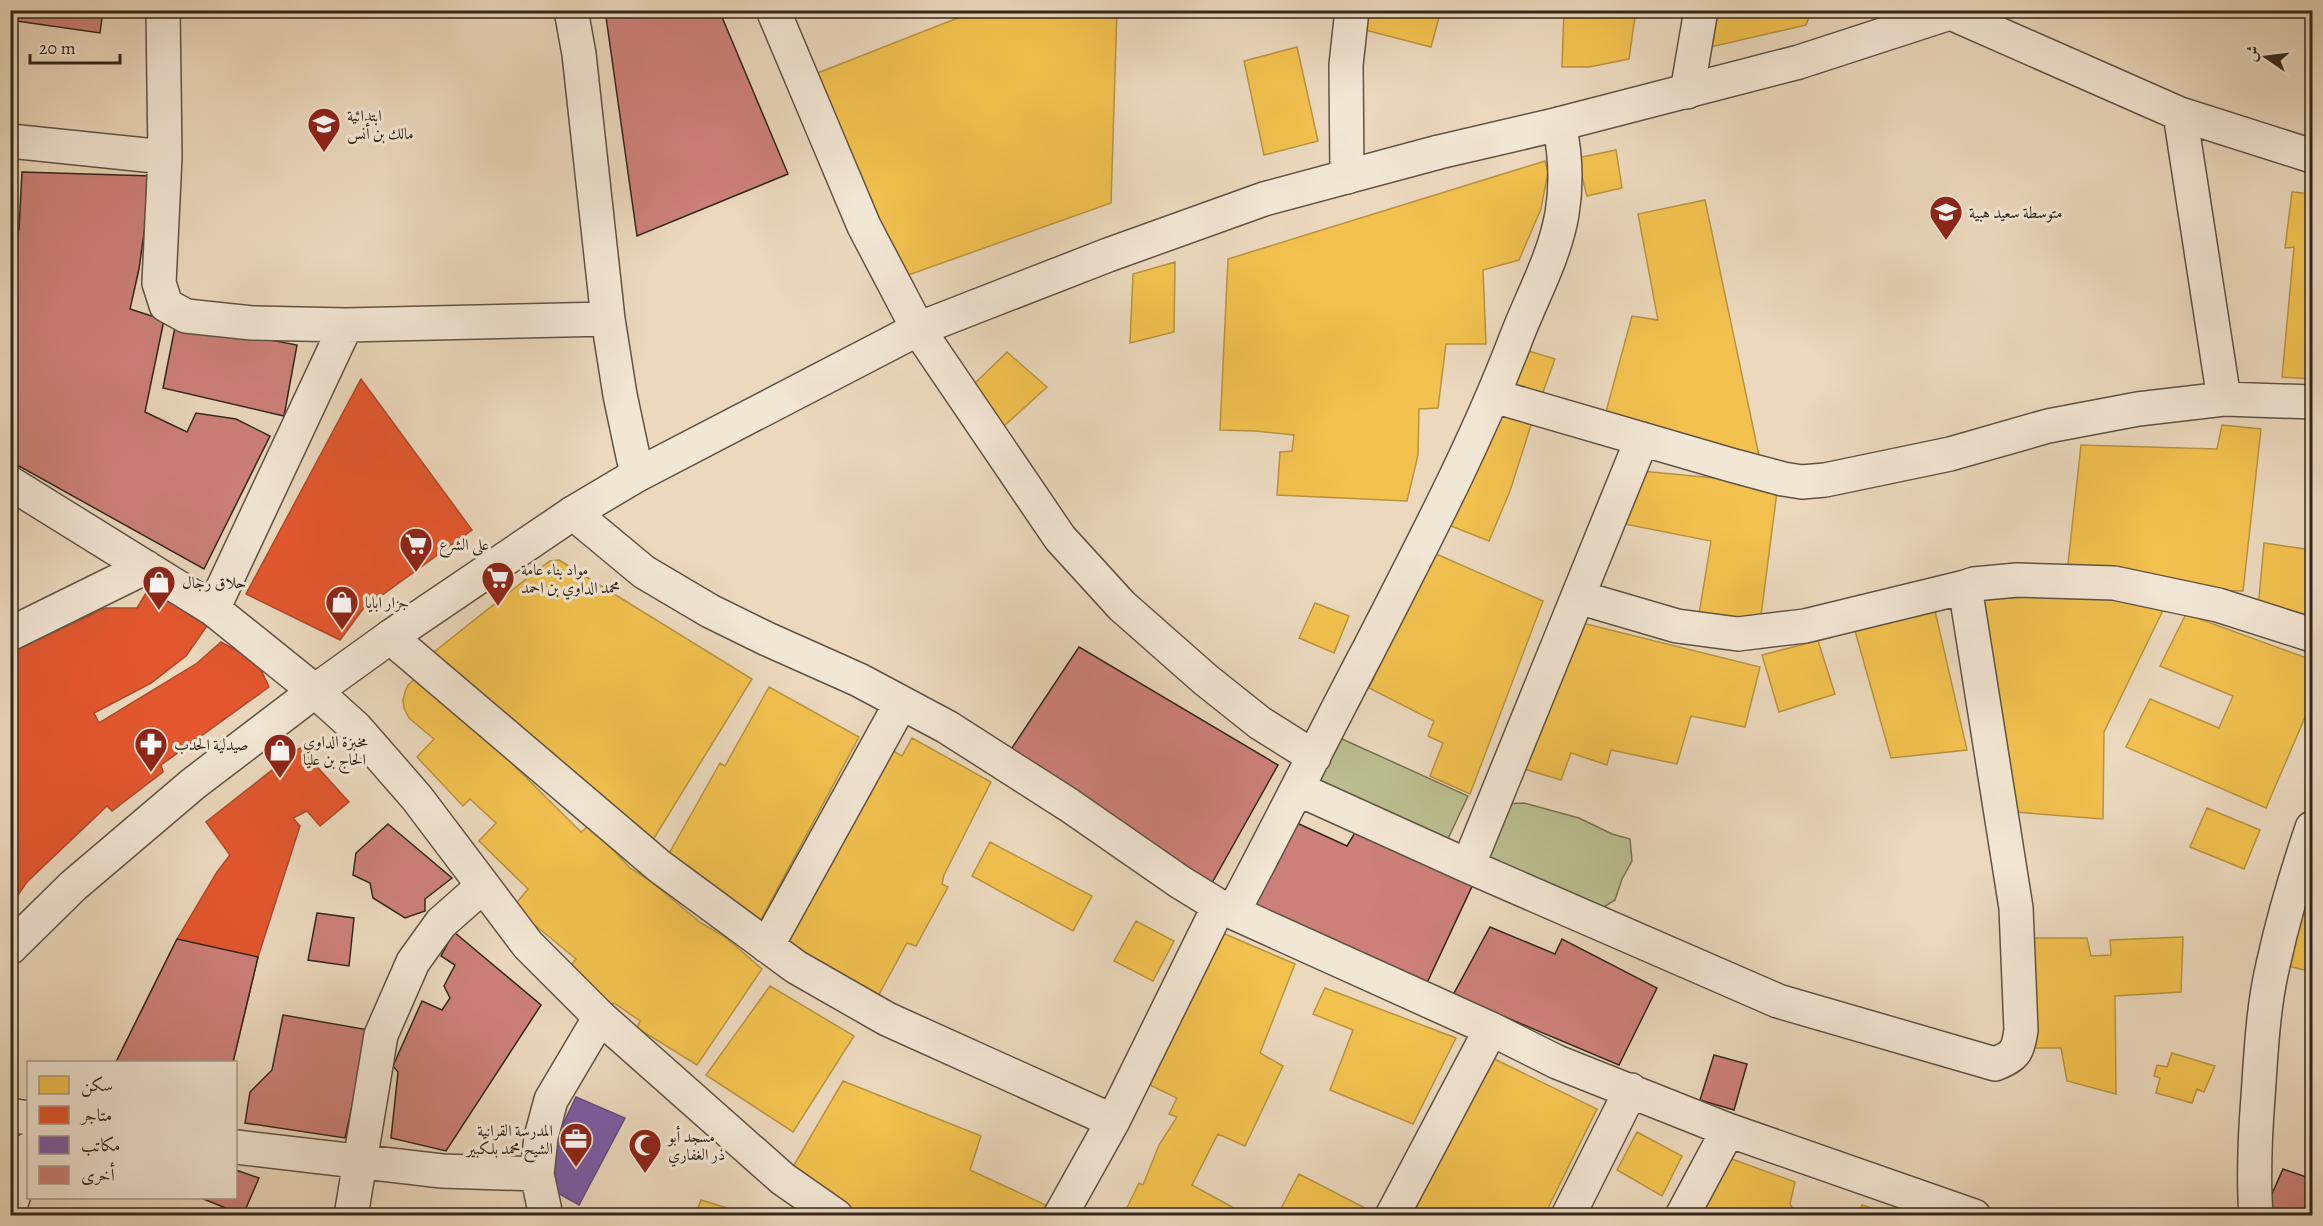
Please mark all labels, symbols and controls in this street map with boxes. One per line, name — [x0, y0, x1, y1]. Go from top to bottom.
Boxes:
scale bar — [30, 27, 120, 65]
north arrow — [2236, 27, 2296, 87]
text: 20 m — [39, 36, 76, 60]
text: ش — [2240, 43, 2265, 64]
place label: ابتدائية مالك بن أنس — [347, 105, 414, 145]
school or university icon: ابتدائية مالك بن أنس — [306, 106, 342, 153]
school or university icon: متوسطة سعيد هبية — [1928, 194, 1964, 241]
place label: متوسطة سعيد هبية — [1969, 202, 2062, 224]
supermarket icon: على الشرع — [398, 526, 434, 573]
place label: على الشرع — [439, 534, 489, 558]
place label: مواد بناء عامة محمد الداوي بن احمد — [521, 559, 620, 600]
supermarket icon: مواد بناء عامة محمد الداوي بن احمد — [480, 560, 516, 607]
shop icon: حلاق رجال — [141, 564, 177, 611]
place label: حلاق رجال — [182, 572, 246, 594]
shop icon: جزار ابايا — [324, 584, 360, 631]
place label: جزار ابايا — [365, 592, 409, 614]
pharmacy icon: صيدلية الحدب — [133, 726, 169, 773]
place label: مخبزة الداوي الحاج بن عليا — [303, 731, 368, 774]
shop icon: مخبزة الداوي الحاج بن عليا — [262, 732, 298, 779]
place label: صيدلية الحدب — [174, 734, 248, 756]
legend — [27, 1061, 237, 1199]
text: سكن — [81, 1073, 113, 1097]
text: متاجر — [79, 1103, 112, 1127]
place label: المدرسة القرانية الشيح محمد بلكبير — [465, 1120, 553, 1163]
office icon: المدرسة القرانية الشيح محمد بلكبير — [558, 1121, 594, 1168]
place label: مسجد أبو ذر الغفاري — [666, 1125, 725, 1167]
mosque icon: مسجد أبو ذر الغفاري — [627, 1127, 663, 1174]
text: مكاتب — [81, 1133, 121, 1157]
text: أخرى — [81, 1162, 116, 1187]

